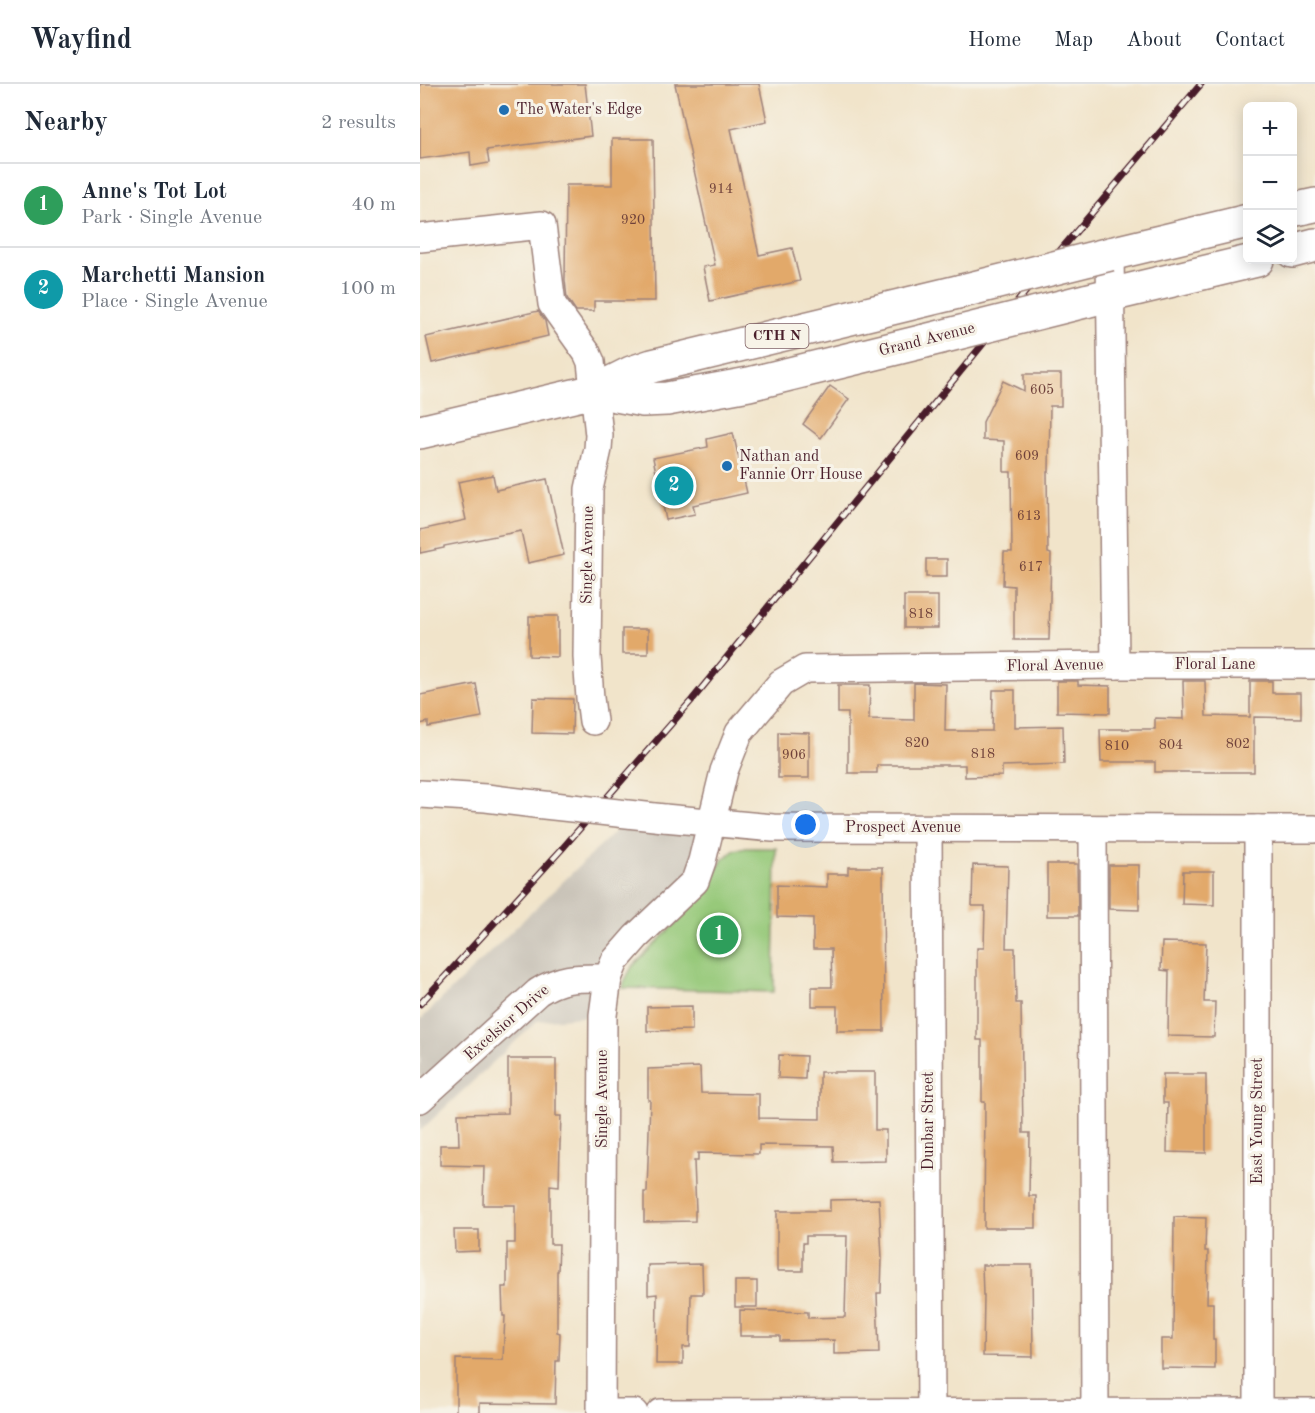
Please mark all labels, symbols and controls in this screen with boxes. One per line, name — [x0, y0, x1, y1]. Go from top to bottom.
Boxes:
text: Wayfind — [30, 27, 132, 55]
text: Home — [968, 30, 1021, 51]
text: Map — [1054, 30, 1093, 51]
text: About — [1126, 30, 1182, 51]
text: Contact — [1215, 30, 1285, 51]
place label: The Water's Edge — [516, 102, 642, 118]
map controls — [1243, 102, 1297, 264]
button: + — [1243, 102, 1297, 156]
marker: The Water's Edge — [497, 103, 511, 117]
text: Nearby — [24, 110, 108, 136]
text: 2 results — [321, 113, 396, 133]
button: − — [1243, 156, 1297, 210]
text: Anne's Tot Lot — [81, 181, 227, 203]
house number: 914 — [709, 182, 733, 196]
text: 1 — [38, 195, 49, 215]
text: 40 m — [351, 195, 396, 215]
text: Park · Single Avenue — [81, 208, 262, 228]
button: layers — [1243, 210, 1297, 264]
house number: 920 — [621, 213, 645, 227]
text: Marchetti Mansion — [81, 265, 265, 287]
text: 2 — [38, 279, 49, 299]
text: 100 m — [340, 279, 396, 299]
text: Place · Single Avenue — [81, 292, 268, 312]
street label: Grand Avenue — [877, 320, 977, 360]
road number: CTH N — [746, 324, 808, 348]
house number: 605 — [1030, 383, 1054, 397]
place label: Nathan and Fannie Orr House — [739, 449, 862, 483]
house number: 609 — [1015, 449, 1039, 463]
marker: Nathan and Fannie Orr House — [720, 459, 734, 473]
pin: 2 — [654, 464, 694, 508]
street label: Single Avenue — [579, 506, 597, 604]
house number: 613 — [1017, 509, 1041, 523]
house number: 617 — [1019, 560, 1043, 574]
house number: 818 — [909, 607, 933, 621]
street label: Floral Avenue — [1006, 657, 1104, 675]
street label: Floral Lane — [1175, 657, 1255, 673]
house number: 820 — [905, 736, 929, 750]
house number: 802 — [1226, 737, 1250, 751]
house number: 804 — [1159, 738, 1183, 752]
house number: 810 — [1105, 739, 1129, 753]
house number: 818 — [971, 747, 995, 761]
house number: 906 — [782, 748, 806, 762]
your location — [791, 810, 820, 839]
street label: Prospect Avenue — [845, 820, 961, 836]
pin: 1 — [700, 912, 738, 958]
street label: Excelsior Drive — [462, 982, 552, 1064]
street label: Single Avenue — [595, 1050, 611, 1148]
street label: East Young Street — [1250, 1057, 1266, 1185]
street label: Dunbar Street — [921, 1071, 937, 1171]

